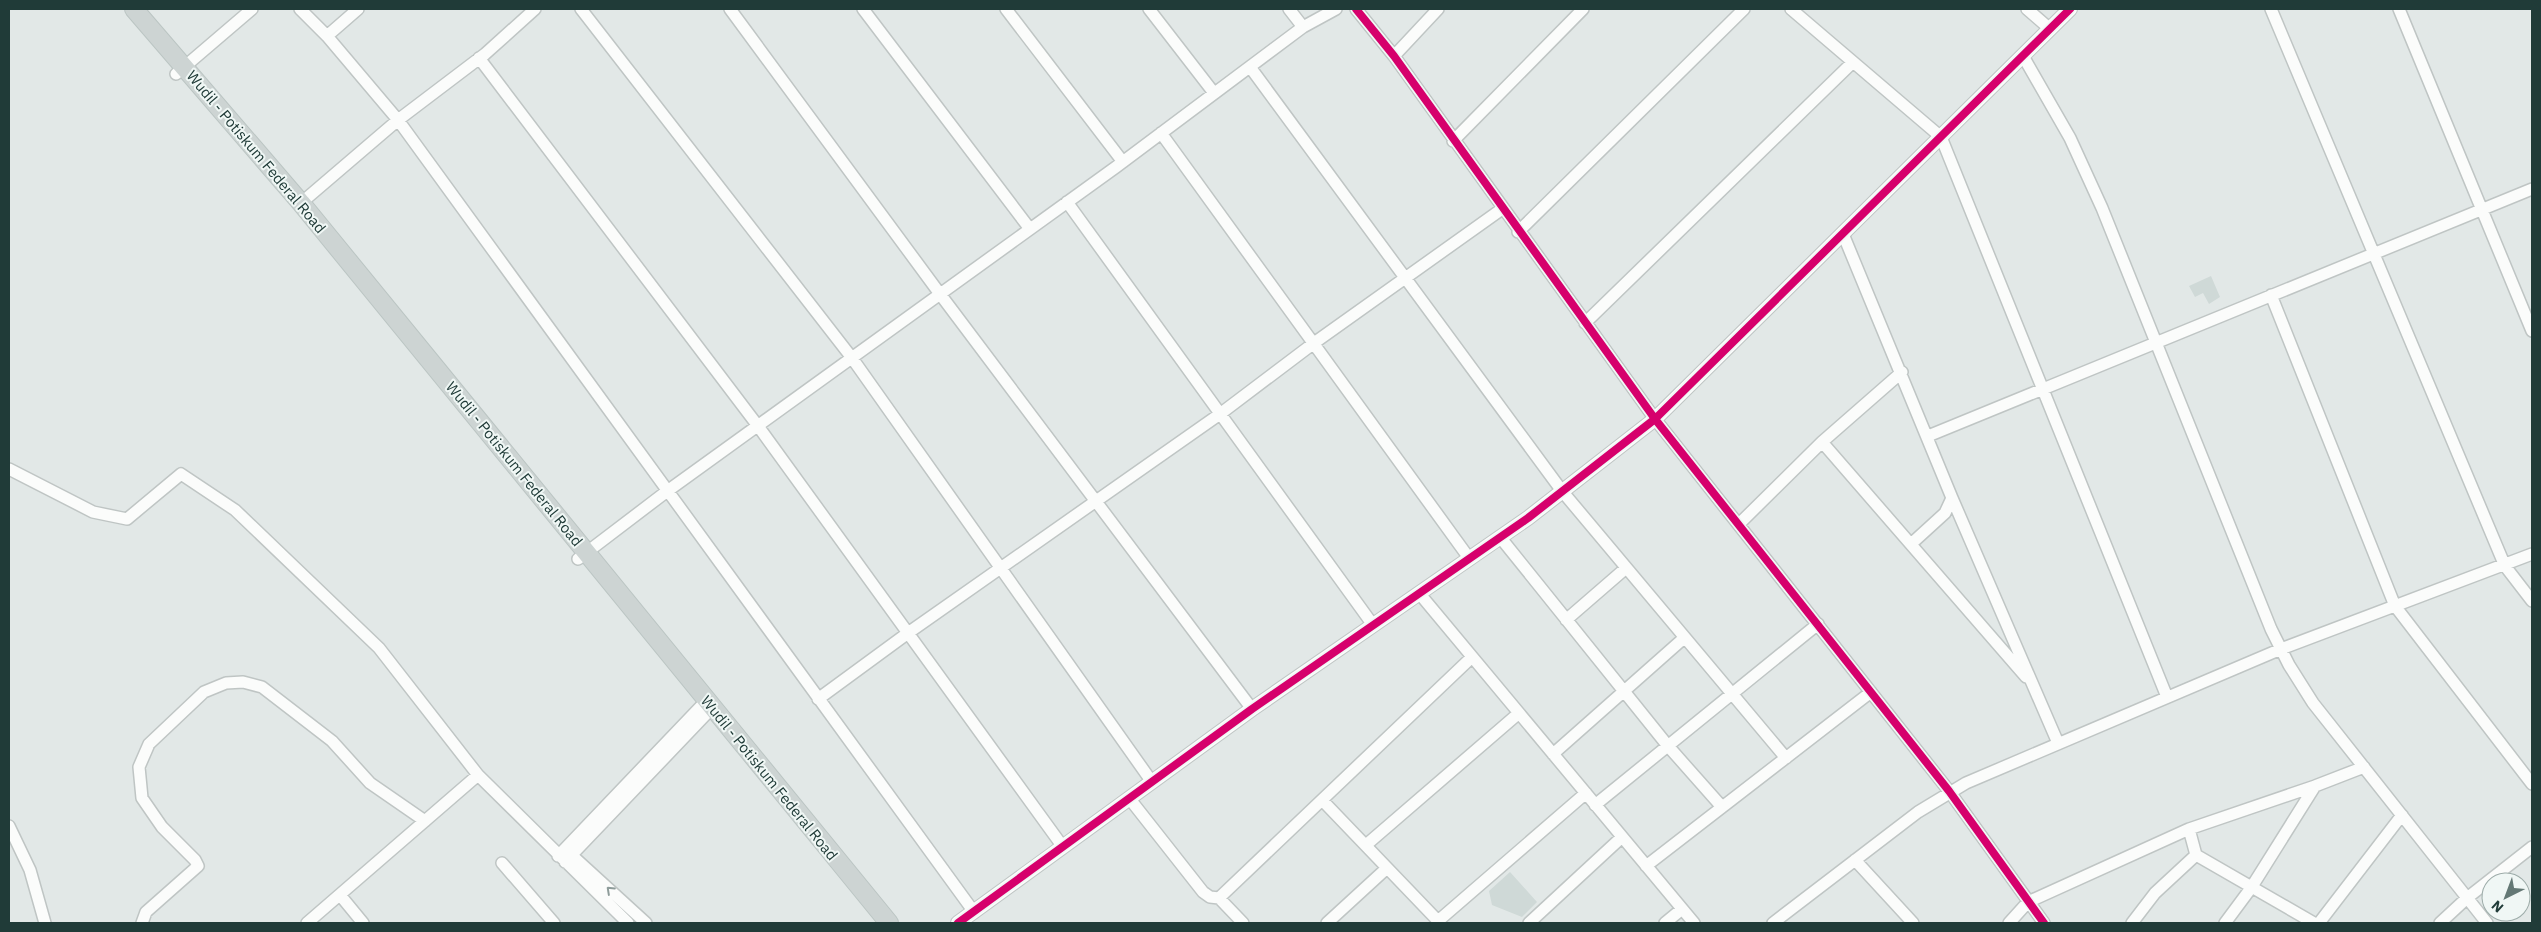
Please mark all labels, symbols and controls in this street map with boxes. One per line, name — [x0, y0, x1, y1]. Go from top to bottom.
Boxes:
street label: Wudil - Potiskum Federal Road — [183, 66, 330, 237]
street label: Wudil - Potiskum Federal Road — [442, 377, 587, 550]
street label: Wudil - Potiskum Federal Road — [697, 691, 842, 864]
north arrow — [2481, 872, 2531, 922]
one-way arrow — [606, 887, 615, 896]
text: N — [2488, 897, 2507, 917]

